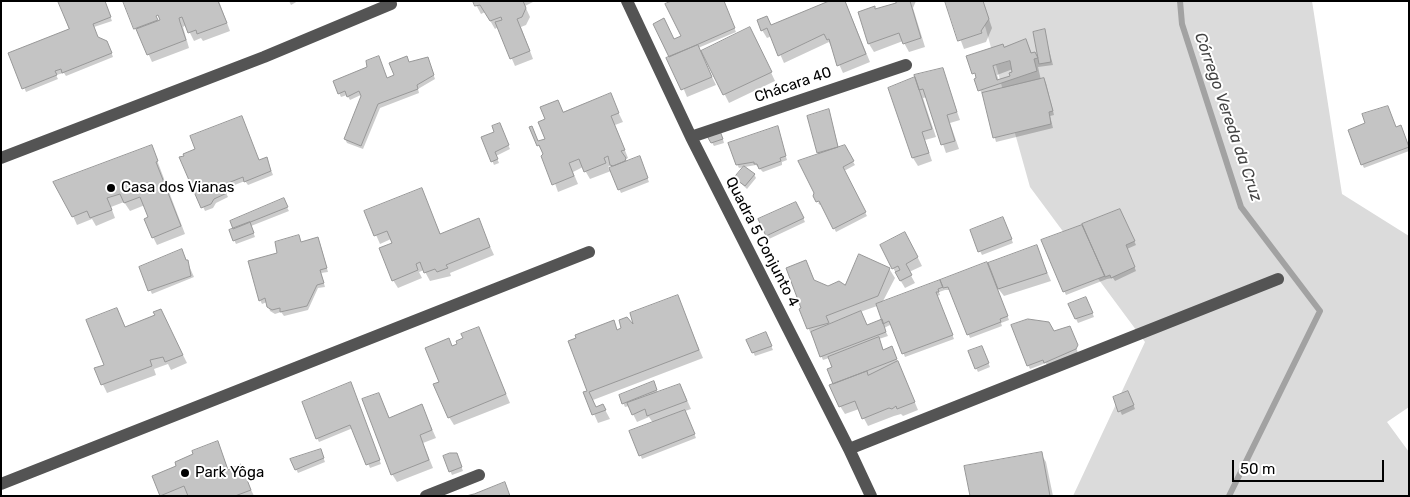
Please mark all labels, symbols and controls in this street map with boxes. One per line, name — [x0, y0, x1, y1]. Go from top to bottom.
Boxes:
water label: Córrego Vereda da Cruz — [1190, 30, 1266, 204]
street label: Chácara 40 — [752, 63, 834, 107]
street label: Quadra 5 Conjunto 4 — [721, 174, 803, 310]
place label: Casa dos Vianas — [121, 179, 234, 197]
marker: Casa dos Vianas — [105, 182, 117, 194]
scale bar — [1235, 450, 1388, 482]
text: 50 m — [1240, 460, 1275, 478]
place label: Park Yôga — [195, 464, 264, 482]
marker: Park Yôga — [179, 467, 191, 479]

